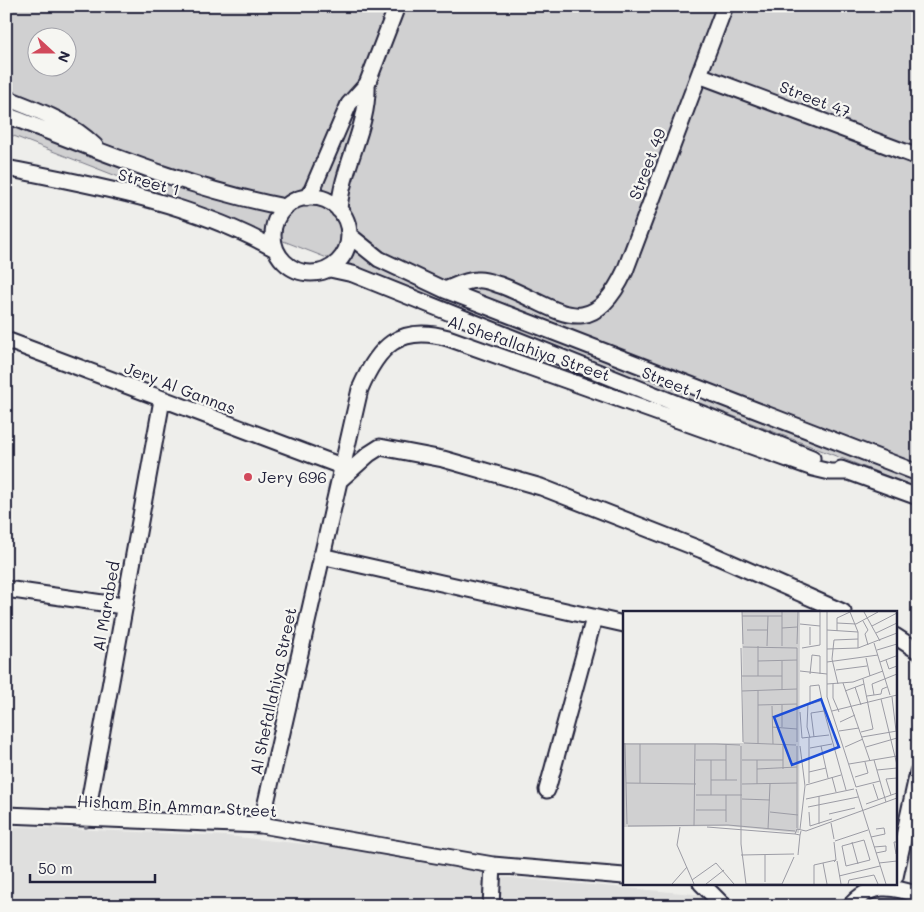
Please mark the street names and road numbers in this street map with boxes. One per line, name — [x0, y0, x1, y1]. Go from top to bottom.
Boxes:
street label: Street 47 — [777, 75, 854, 122]
street label: Street 49 — [623, 125, 670, 203]
street label: Street 1 — [116, 163, 182, 200]
street label: Al Shefallahiya Street — [445, 310, 613, 385]
street label: Jery Al Gannas — [121, 357, 239, 418]
street label: Street 1 — [639, 361, 705, 404]
street label: Al Marabed — [87, 559, 124, 653]
street label: Al Shefallahiya Street — [245, 605, 301, 777]
street label: Hisham Bin Ammar Street — [76, 790, 278, 821]

